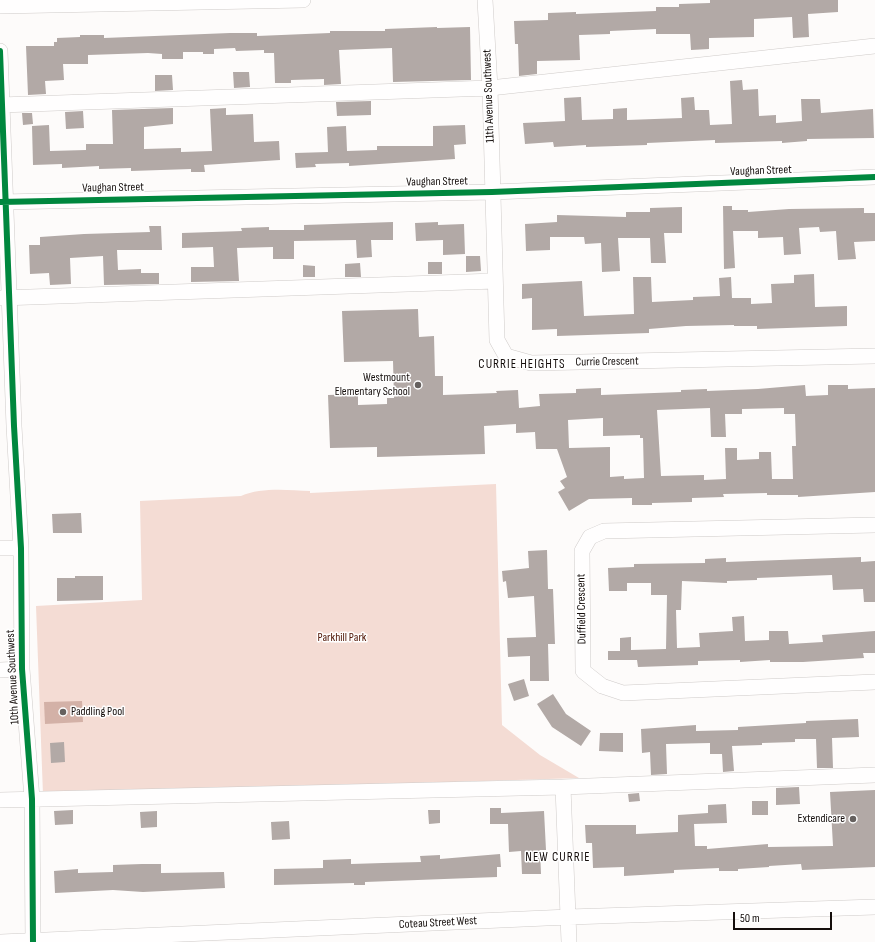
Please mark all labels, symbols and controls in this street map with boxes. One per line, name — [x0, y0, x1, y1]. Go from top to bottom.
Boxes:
street label: 11th Avenue Southwest — [480, 49, 498, 143]
street label: Vaughan Street — [730, 163, 792, 179]
street label: Vaughan Street — [406, 174, 468, 190]
street label: Vaughan Street — [82, 180, 144, 196]
street label: Currie Crescent — [575, 354, 639, 370]
district label: CURRIE HEIGHTS — [478, 357, 566, 373]
place label: Westmount Elementary School — [335, 371, 410, 399]
marker: Westmount Elementary School — [413, 380, 423, 390]
street label: Duffield Crescent — [574, 574, 590, 644]
street label: 10th Avenue Southwest — [3, 629, 23, 725]
park label: Parkhill Park — [318, 631, 366, 645]
place label: Paddling Pool — [71, 705, 124, 719]
marker: Paddling Pool — [58, 707, 68, 717]
place label: Extendicare — [798, 812, 845, 826]
marker: Extendicare — [848, 814, 858, 824]
district label: NEW CURRIE — [525, 850, 591, 866]
scale bar — [735, 904, 834, 930]
text: 50 m — [740, 911, 760, 926]
street label: Coteau Street West — [399, 914, 477, 932]

